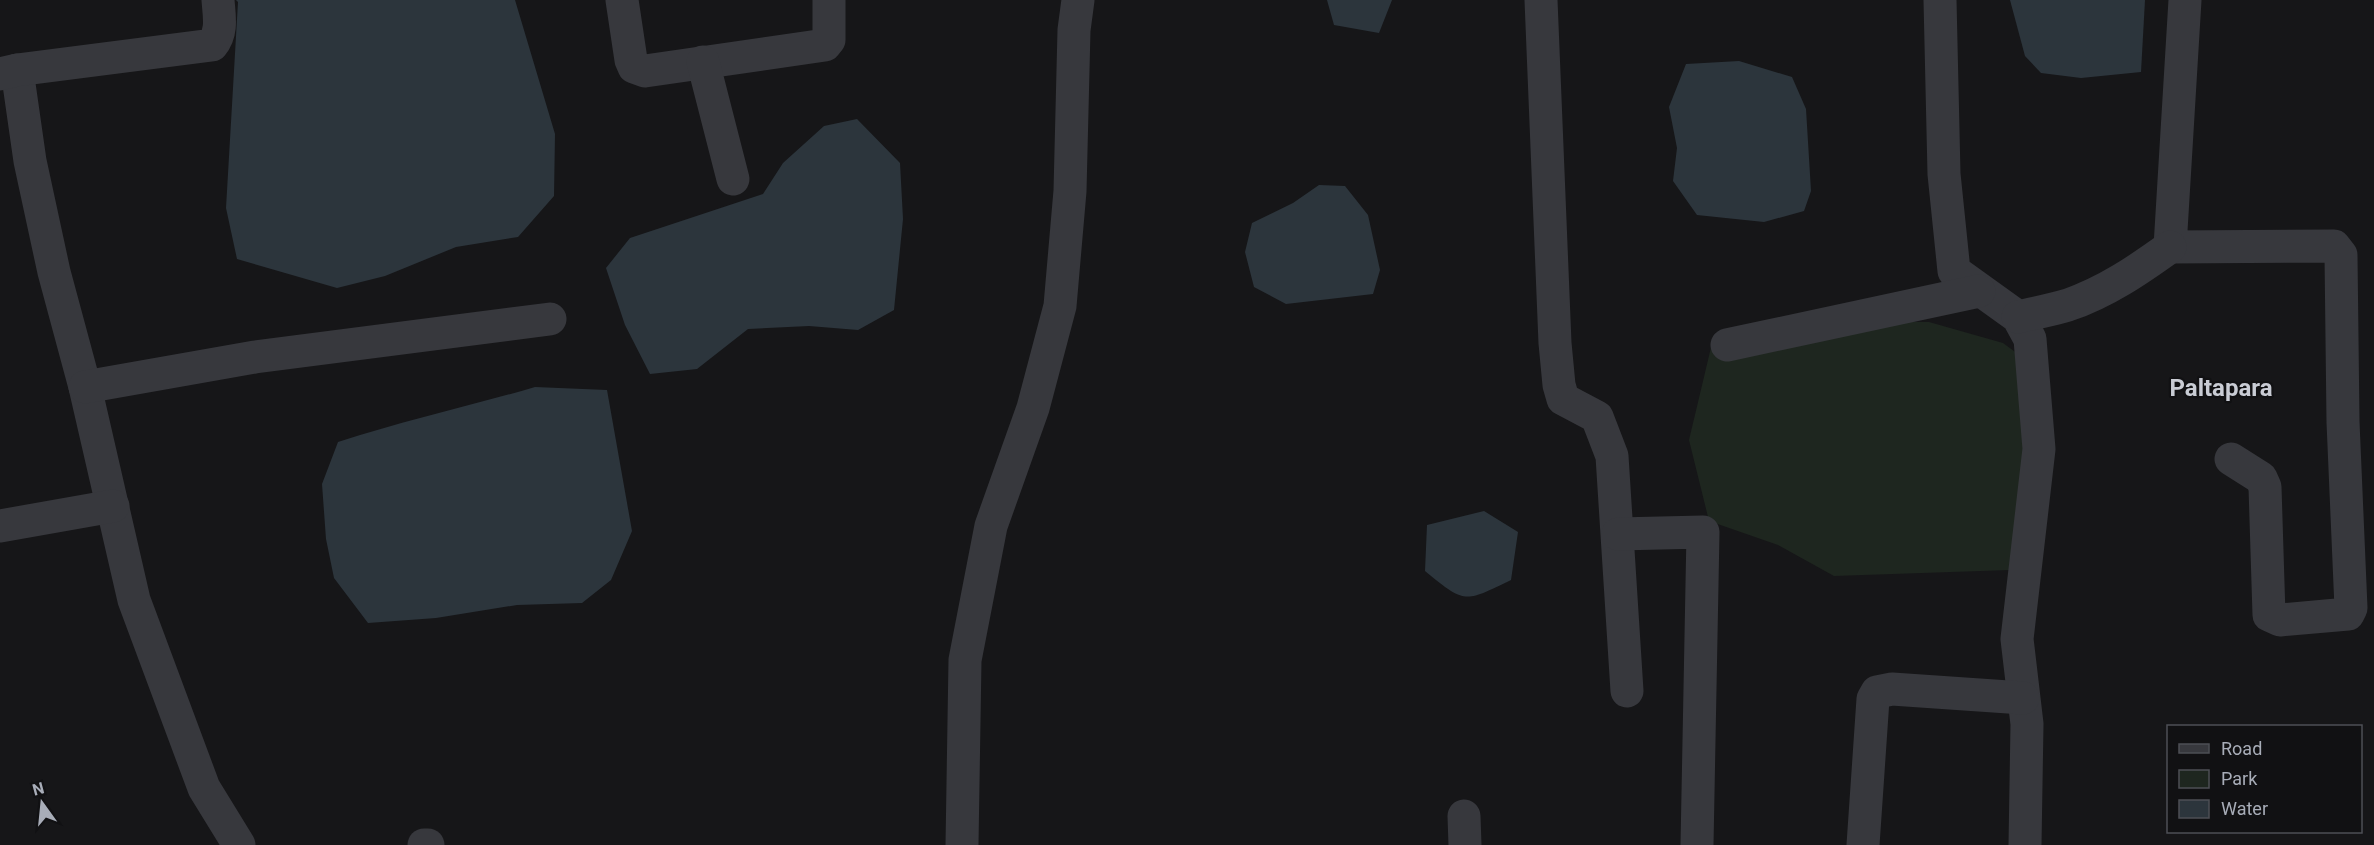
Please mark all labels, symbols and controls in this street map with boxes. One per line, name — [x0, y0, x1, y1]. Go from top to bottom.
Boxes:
district label: Paltapara — [2169, 374, 2273, 402]
legend — [2167, 725, 2362, 833]
text: Road — [2221, 738, 2262, 759]
text: Park — [2221, 768, 2258, 789]
north arrow — [12, 773, 72, 833]
text: N — [30, 778, 46, 800]
text: Water — [2221, 798, 2268, 819]

